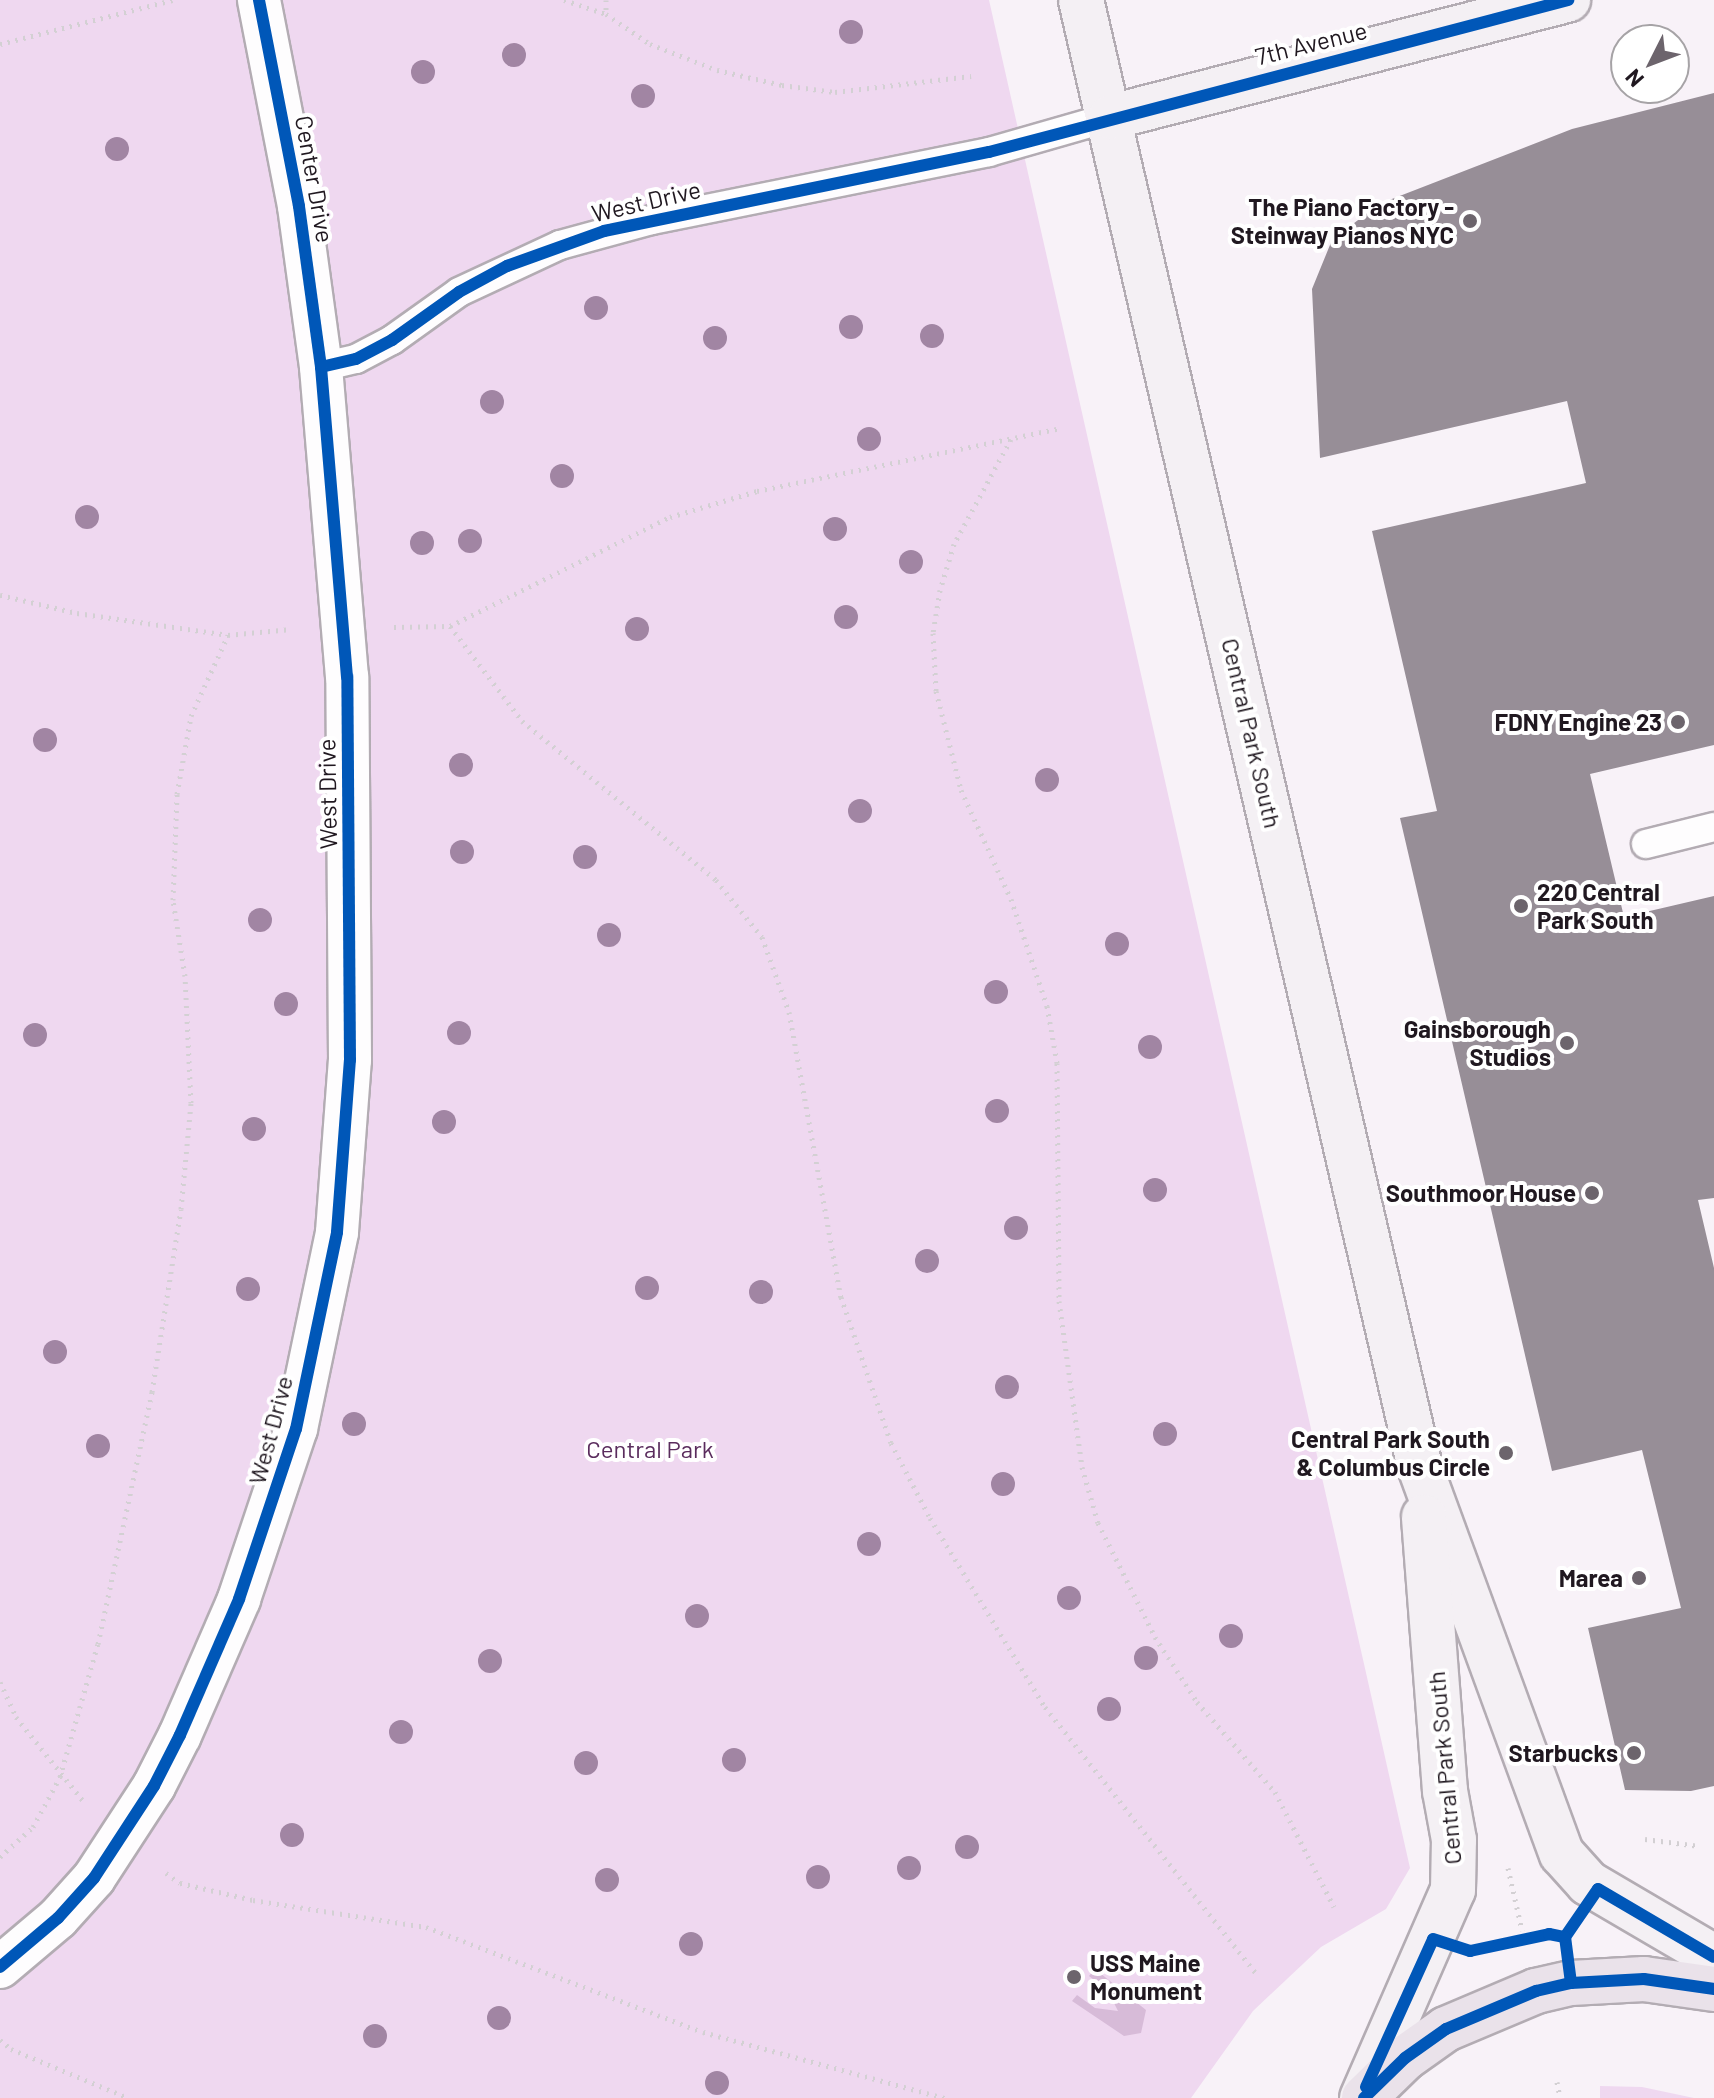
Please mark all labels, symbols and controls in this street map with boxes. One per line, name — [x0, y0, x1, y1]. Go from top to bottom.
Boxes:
street label: 7th Avenue — [1252, 15, 1370, 71]
north arrow — [1610, 24, 1690, 104]
text: N — [1619, 65, 1648, 93]
street label: Center Drive — [290, 113, 340, 245]
street label: West Drive — [589, 174, 703, 228]
place label: The Piano Factory - Steinway Pianos NYC — [1231, 193, 1454, 249]
marker: The Piano Factory - Steinway Pianos NYC — [1461, 212, 1479, 230]
street label: Central Park South — [1216, 635, 1288, 831]
place label: FDNY Engine 23 — [1495, 708, 1662, 736]
marker: FDNY Engine 23 — [1669, 713, 1687, 731]
street label: West Drive — [312, 738, 342, 850]
place label: 220 Central Park South — [1537, 878, 1660, 934]
marker: 220 Central Park South — [1512, 897, 1530, 915]
place label: Gainsborough Studios — [1404, 1015, 1551, 1071]
marker: Gainsborough Studios — [1558, 1034, 1576, 1052]
place label: Southmoor House — [1386, 1179, 1576, 1207]
marker: Southmoor House — [1583, 1184, 1601, 1202]
street label: West Drive — [242, 1373, 298, 1487]
place label: Central Park South & Columbus Circle — [1291, 1425, 1490, 1481]
park label: Central Park — [586, 1435, 714, 1463]
marker: Central Park South & Columbus Circle — [1497, 1444, 1515, 1462]
place label: Marea — [1559, 1564, 1623, 1592]
marker: Marea — [1630, 1569, 1648, 1587]
street label: Central Park South — [1421, 1670, 1467, 1866]
place label: Starbucks — [1509, 1739, 1618, 1767]
marker: Starbucks — [1625, 1744, 1643, 1762]
place label: USS Maine Monument — [1090, 1949, 1202, 2005]
marker: USS Maine Monument — [1065, 1968, 1083, 1986]

